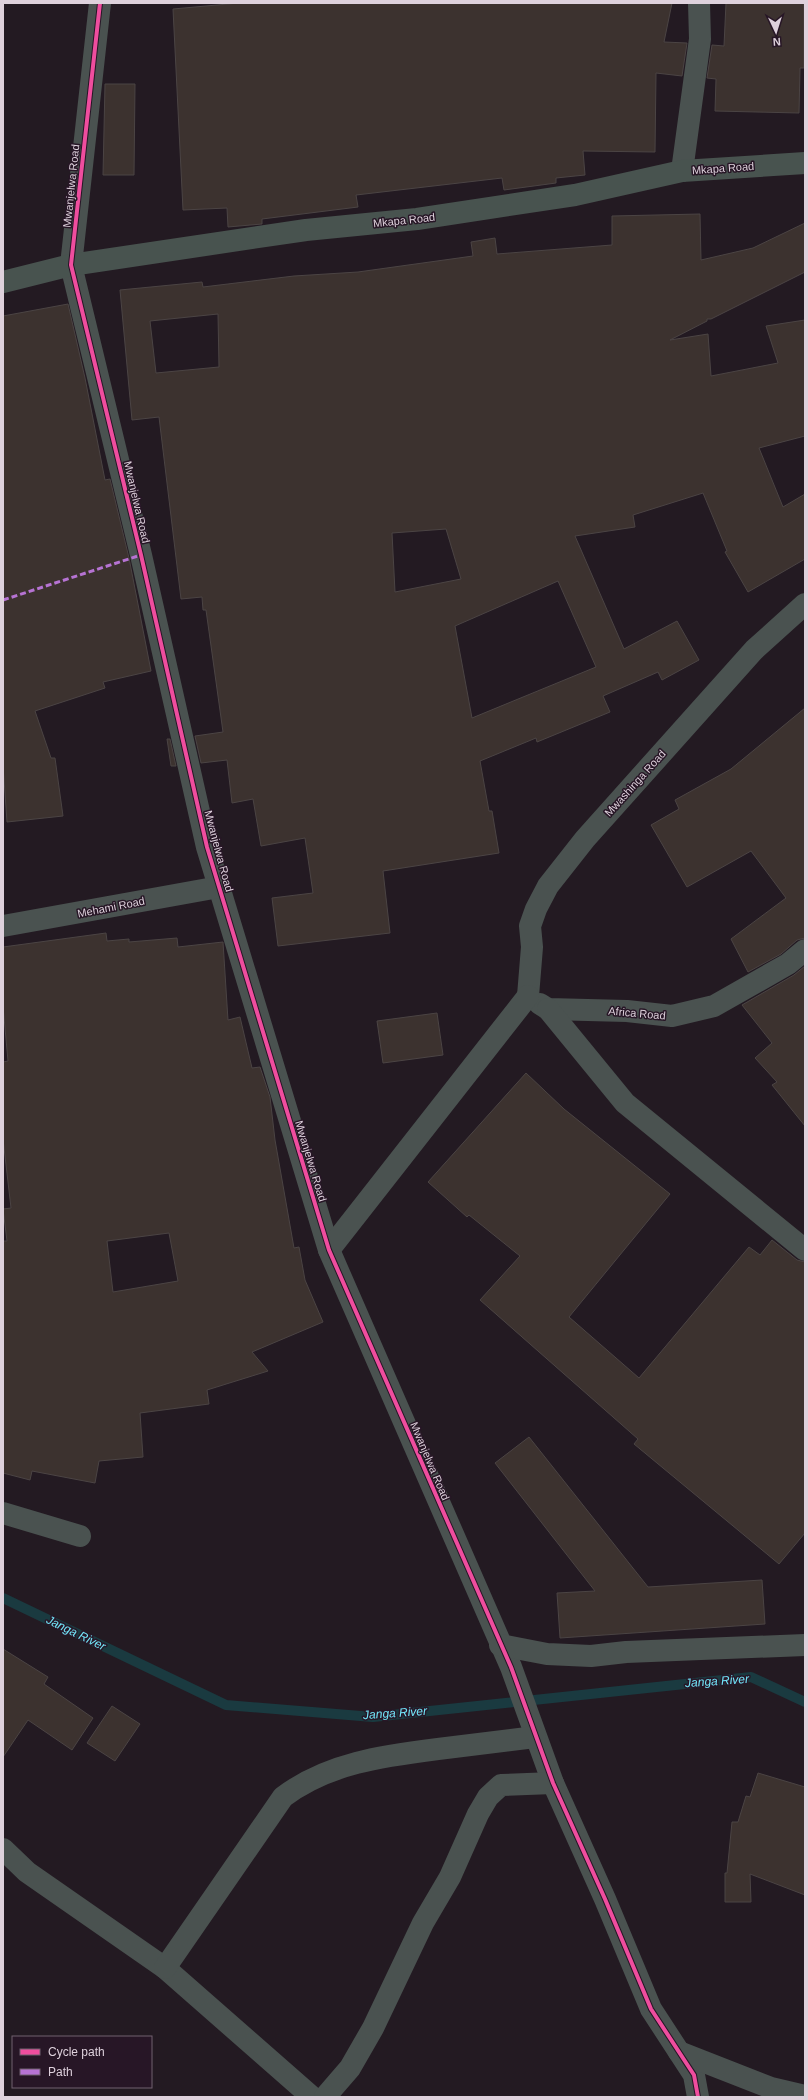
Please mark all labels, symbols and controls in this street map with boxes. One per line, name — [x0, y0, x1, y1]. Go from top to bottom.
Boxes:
north arrow — [756, 12, 796, 52]
text: N — [772, 36, 781, 48]
street label: Mwanjelwa Road — [61, 144, 81, 228]
street label: Mkapa Road — [691, 160, 755, 176]
street label: Mkapa Road — [372, 211, 436, 229]
street label: Mwanjelwa Road — [122, 460, 152, 544]
street label: Mwashinga Road — [602, 747, 668, 819]
street label: Mwanjelwa Road — [202, 809, 236, 893]
street label: Mehami Road — [76, 895, 146, 919]
street label: Africa Road — [608, 1005, 666, 1021]
street label: Mwanjelwa Road — [293, 1119, 329, 1203]
street label: Mwanjelwa Road — [408, 1420, 452, 1502]
water label: Janga River — [43, 1612, 109, 1654]
water label: Janga River — [684, 1672, 750, 1690]
water label: Janga River — [362, 1704, 428, 1722]
legend — [12, 2036, 152, 2088]
text: Cycle path — [48, 2045, 105, 2059]
text: Path — [48, 2065, 73, 2079]

